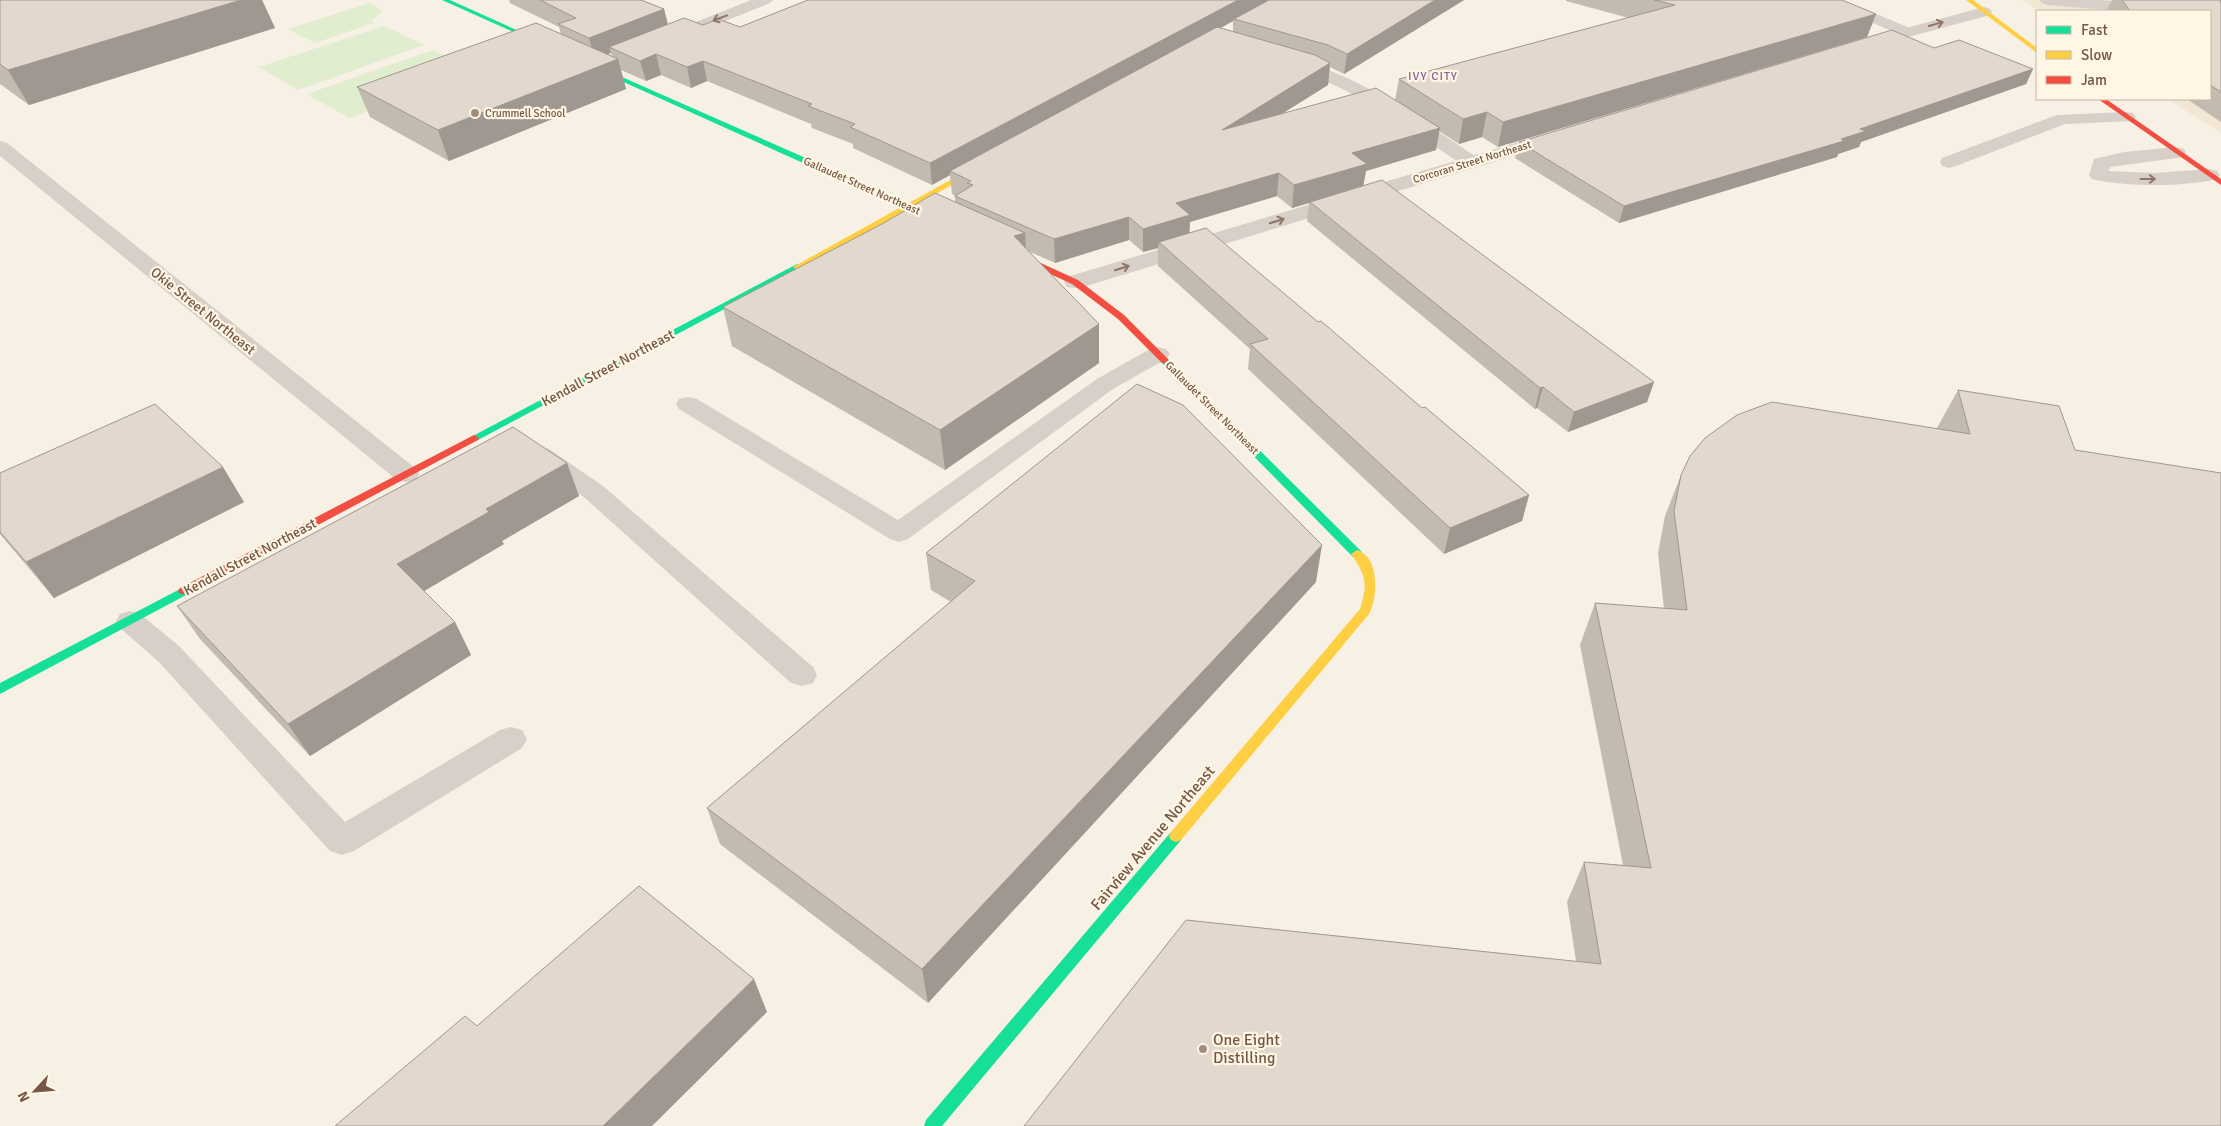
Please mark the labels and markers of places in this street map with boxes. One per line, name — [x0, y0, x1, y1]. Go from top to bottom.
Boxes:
marker: Crummell School — [469, 107, 481, 119]
place label: Crummell School — [485, 107, 565, 120]
place label: One Eight Distilling — [1213, 1030, 1280, 1068]
marker: One Eight Distilling — [1197, 1043, 1209, 1055]

